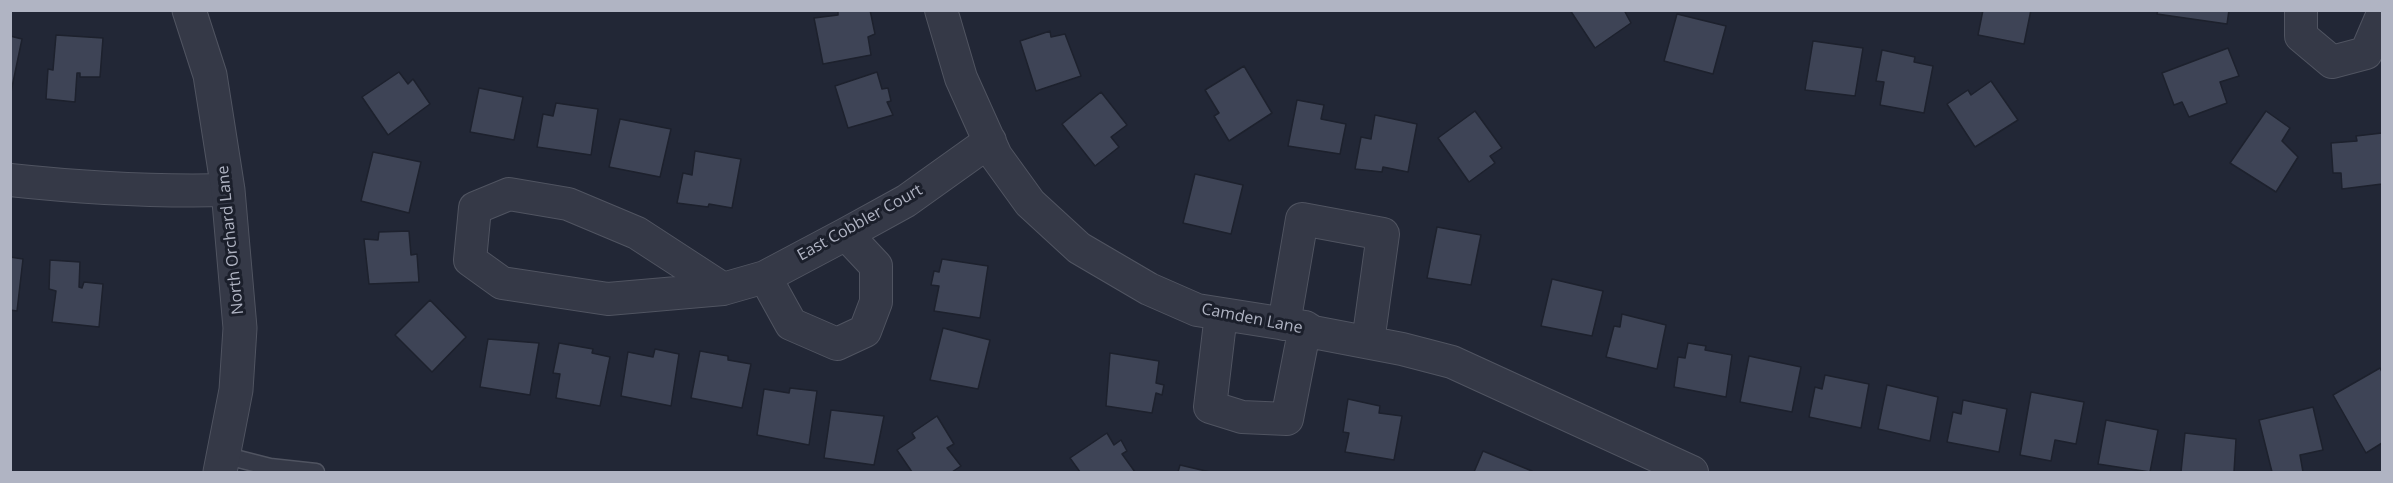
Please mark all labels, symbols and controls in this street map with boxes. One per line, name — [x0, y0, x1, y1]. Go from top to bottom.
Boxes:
street label: North Orchard Lane — [214, 165, 248, 315]
street label: East Cobbler Court — [794, 181, 926, 265]
street label: Camden Lane — [1200, 300, 1304, 338]

